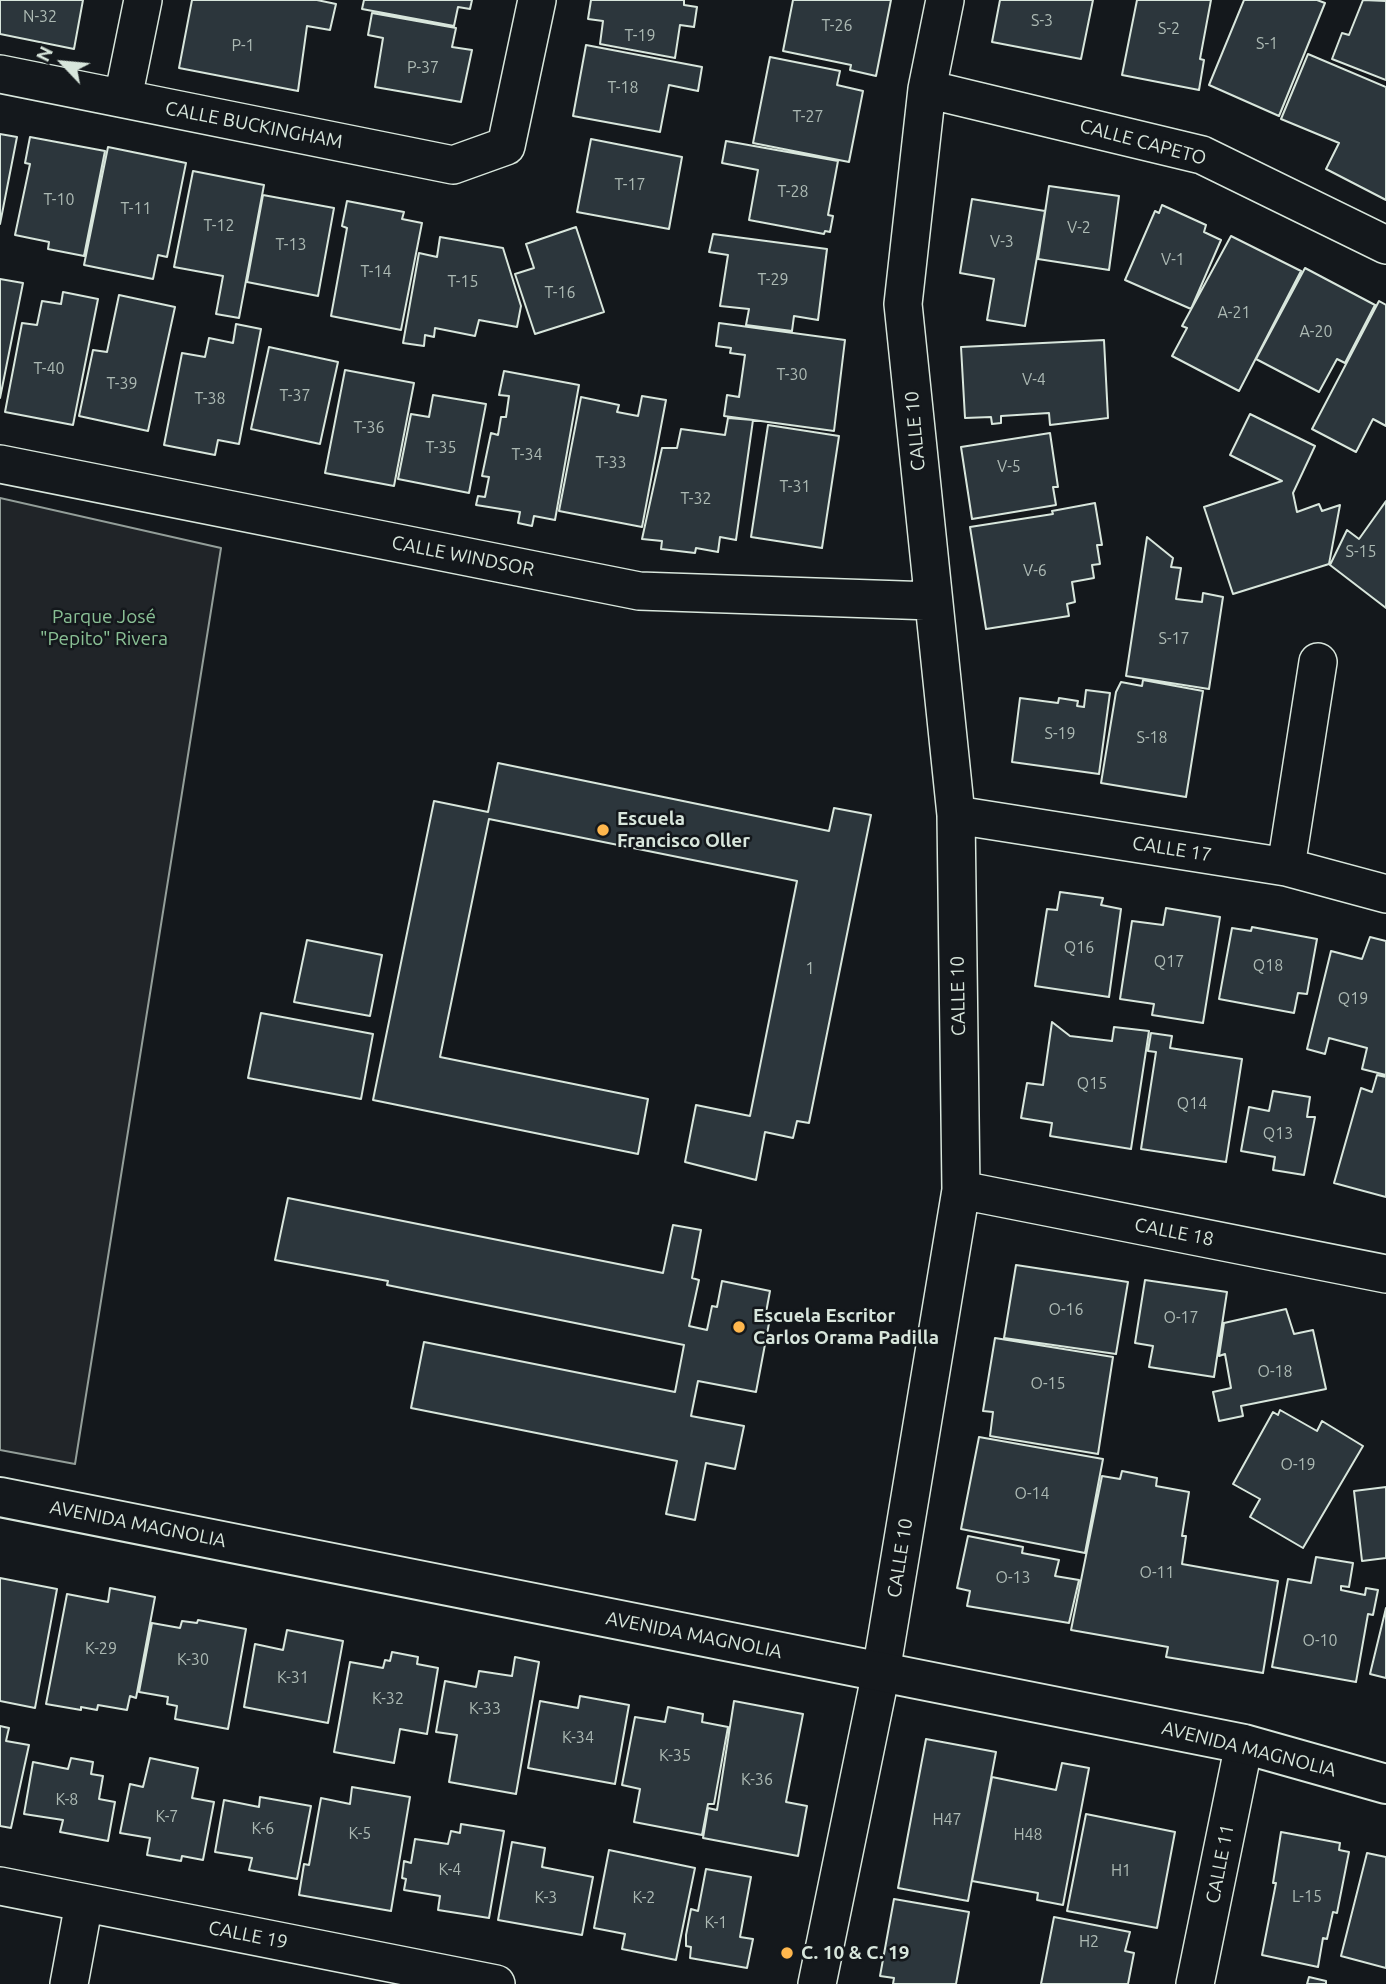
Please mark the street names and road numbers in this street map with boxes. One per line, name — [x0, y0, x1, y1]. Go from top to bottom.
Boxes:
street label: CALLE BUCKINGHAM — [163, 97, 345, 153]
street label: CALLE CAPETO — [1077, 114, 1209, 170]
street label: CALLE 10 — [900, 390, 930, 472]
street label: CALLE WINDSOR — [390, 531, 536, 581]
street label: CALLE 17 — [1131, 831, 1213, 867]
street label: CALLE 10 — [946, 956, 970, 1036]
street label: CALLE 18 — [1132, 1213, 1216, 1251]
street label: AVENIDA MAGNOLIA — [48, 1496, 228, 1552]
street label: CALLE 10 — [882, 1517, 918, 1599]
street label: AVENIDA MAGNOLIA — [604, 1607, 784, 1663]
street label: AVENIDA MAGNOLIA — [1159, 1716, 1339, 1782]
street label: CALLE 11 — [1201, 1822, 1239, 1906]
street label: CALLE 19 — [206, 1916, 290, 1954]

